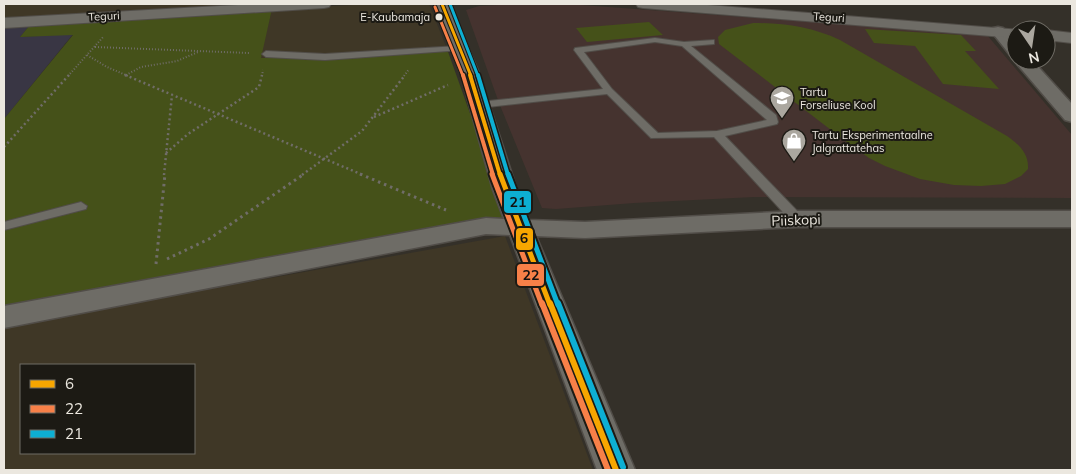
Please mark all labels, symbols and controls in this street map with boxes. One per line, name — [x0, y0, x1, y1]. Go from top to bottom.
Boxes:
street label: Teguri — [88, 8, 120, 24]
street label: Teguri — [813, 9, 845, 25]
place label: E-Kaubamaja — [360, 10, 430, 24]
marker: E-Kaubamaja — [434, 12, 444, 22]
north arrow — [1006, 20, 1056, 70]
text: N — [1027, 48, 1041, 68]
school or university icon: Tartu Forseliuse Kool — [769, 85, 795, 119]
place label: Tartu Forseliuse Kool — [800, 85, 876, 112]
shop icon: Tartu Eksperimentaalne Jalgrattatehas — [781, 128, 807, 162]
place label: Tartu Eksperimentaalne Jalgrattatehas — [812, 128, 933, 155]
line badge: 21 — [503, 190, 532, 214]
text: 21 — [510, 193, 526, 211]
street label: Piiskopi — [771, 210, 821, 230]
line badge: 6 — [515, 227, 534, 251]
text: 6 — [520, 229, 528, 247]
line badge: 22 — [516, 263, 545, 287]
text: 22 — [523, 266, 539, 284]
legend — [20, 364, 195, 454]
text: 6 — [65, 374, 74, 393]
text: 22 — [65, 399, 83, 418]
text: 21 — [65, 424, 83, 443]

